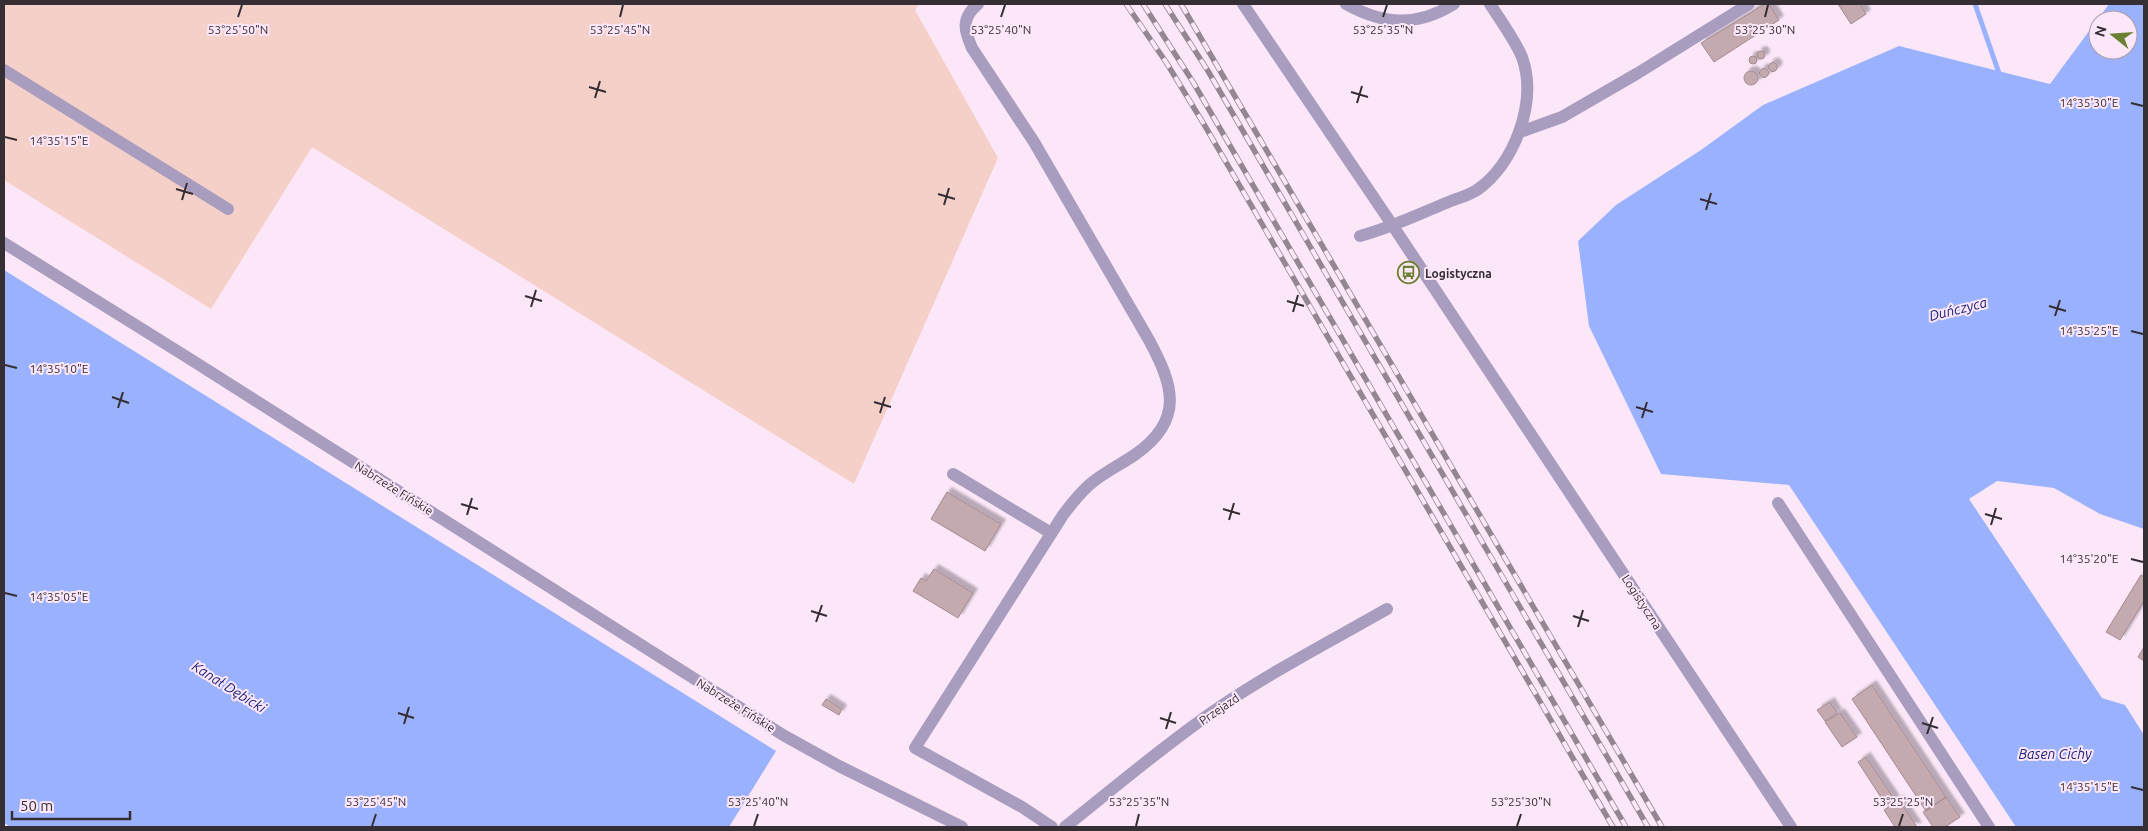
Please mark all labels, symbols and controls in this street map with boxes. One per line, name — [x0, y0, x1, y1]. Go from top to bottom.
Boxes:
north arrow — [2088, 10, 2138, 60]
text: 53°25'50"N — [208, 23, 268, 36]
text: 53°25'45"N — [590, 23, 650, 36]
text: 53°25'40"N — [971, 23, 1031, 36]
text: 53°25'35"N — [1353, 23, 1413, 36]
text: 53°25'30"N — [1735, 23, 1795, 36]
text: N — [2091, 24, 2110, 39]
text: 14°35'30"E — [2060, 96, 2119, 109]
text: 14°35'15"E — [30, 134, 89, 147]
bus stop icon: Logistyczna — [1397, 261, 1421, 285]
place label: Logistyczna — [1425, 267, 1492, 280]
water label: Duńczyca — [1927, 294, 1989, 324]
text: 14°35'25"E — [2060, 324, 2119, 337]
text: 14°35'10"E — [30, 362, 89, 375]
street label: Nabrzeże Fińskie — [352, 459, 436, 517]
text: 14°35'20"E — [2060, 552, 2119, 565]
street label: Logistyczna — [1619, 572, 1665, 632]
text: 14°35'05"E — [30, 590, 89, 603]
water label: Kanał Dębicki — [189, 658, 269, 716]
street label: Nabrzeże Fińskie — [694, 676, 778, 734]
street label: Przejazd — [1197, 691, 1241, 727]
water label: Basen Cichy — [2018, 746, 2092, 762]
text: 14°35'15"E — [2060, 780, 2119, 793]
scale bar — [12, 788, 130, 820]
text: 53°25'45"N — [346, 795, 406, 808]
text: 53°25'40"N — [728, 795, 788, 808]
text: 53°25'35"N — [1109, 795, 1169, 808]
text: 53°25'30"N — [1491, 795, 1551, 808]
text: 53°25'25"N — [1873, 795, 1933, 808]
text: 50 m — [20, 797, 53, 814]

